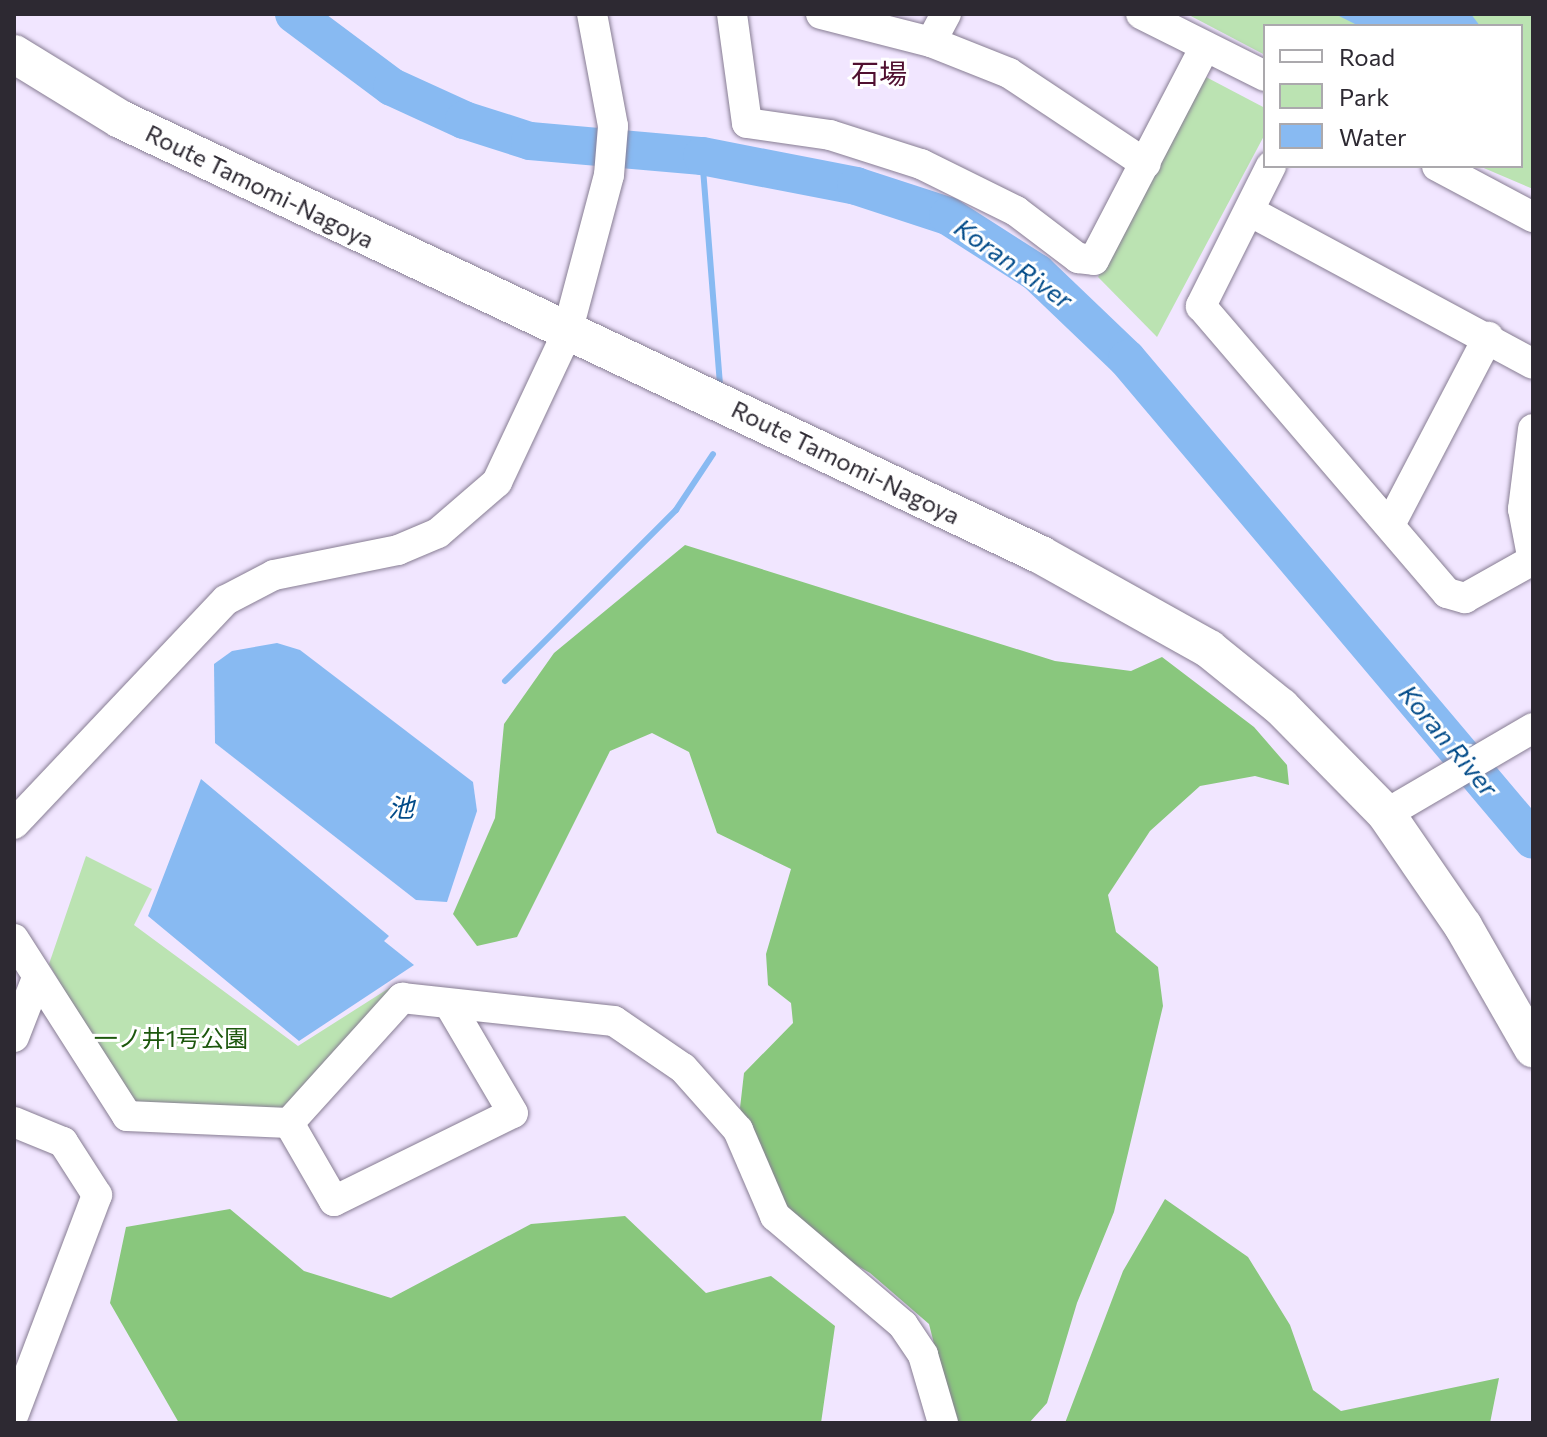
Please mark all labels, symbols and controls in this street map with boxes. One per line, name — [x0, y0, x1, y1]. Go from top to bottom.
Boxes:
legend — [1263, 24, 1523, 168]
text: Road — [1339, 42, 1395, 71]
district label: 石場 — [851, 56, 907, 90]
text: Park — [1339, 82, 1389, 111]
street label: Route Tamomi-Nagoya — [141, 118, 379, 254]
text: Water — [1339, 122, 1407, 151]
water label: Koran River — [949, 211, 1079, 315]
street label: Route Tamomi-Nagoya — [727, 394, 965, 530]
water label: Koran River — [1393, 678, 1505, 802]
water label: 池 — [388, 791, 414, 823]
park label: 一ノ井1号公園 — [94, 1024, 248, 1052]

